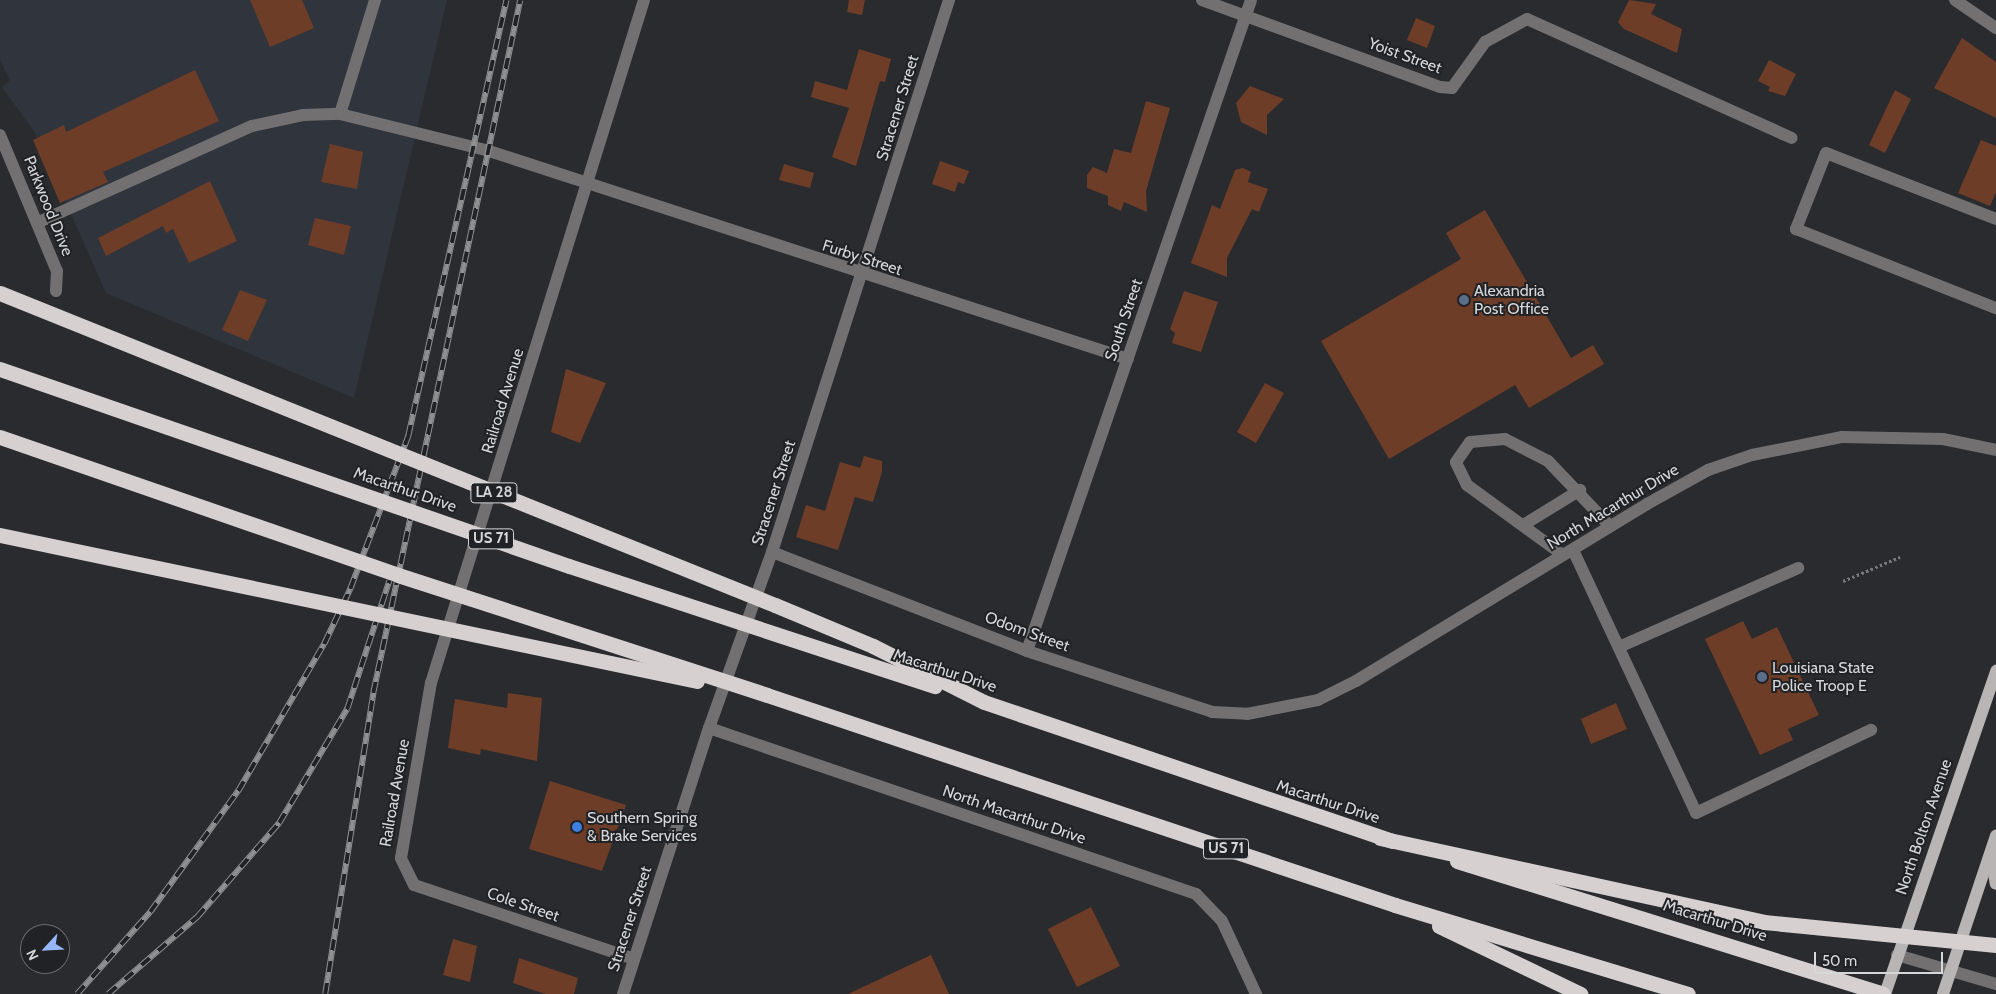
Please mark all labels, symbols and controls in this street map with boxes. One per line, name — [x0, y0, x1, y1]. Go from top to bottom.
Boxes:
street label: Yoist Street — [1366, 34, 1444, 78]
street label: Stracener Street — [873, 53, 923, 163]
street label: Parkwood Drive — [19, 153, 77, 259]
street label: Furby Street — [820, 236, 904, 280]
street label: South Street — [1101, 277, 1147, 363]
place label: Alexandria Post Office — [1474, 281, 1549, 319]
marker: Alexandria Post Office — [1458, 294, 1470, 306]
street label: Railroad Avenue — [478, 346, 528, 456]
street label: Stracener Street — [748, 438, 800, 548]
street label: North Macarthur Drive — [1544, 460, 1682, 554]
street label: Macarthur Drive — [351, 463, 459, 517]
road number: LA 28 — [470, 480, 518, 506]
road number: US 71 — [467, 526, 515, 552]
street label: Odom Street — [982, 608, 1072, 656]
street label: Macarthur Drive — [891, 645, 999, 697]
place label: Louisiana State Police Troop E — [1772, 658, 1874, 696]
marker: Louisiana State Police Troop E — [1756, 671, 1768, 683]
street label: Railroad Avenue — [376, 738, 414, 848]
street label: North Bolton Avenue — [1892, 757, 1956, 897]
street label: Macarthur Drive — [1274, 776, 1382, 828]
street label: North Macarthur Drive — [940, 781, 1088, 849]
place label: Southern Spring & Brake Services — [587, 808, 697, 846]
marker: Southern Spring & Brake Services — [571, 821, 583, 833]
road number: US 71 — [1202, 836, 1250, 862]
street label: Stracener Street — [604, 864, 656, 974]
street label: Cole Street — [484, 884, 562, 926]
street label: Macarthur Drive — [1661, 896, 1769, 946]
north arrow — [20, 924, 70, 974]
scale bar — [1816, 942, 1945, 974]
text: N — [22, 947, 43, 963]
text: 50 m — [1822, 952, 1857, 970]

